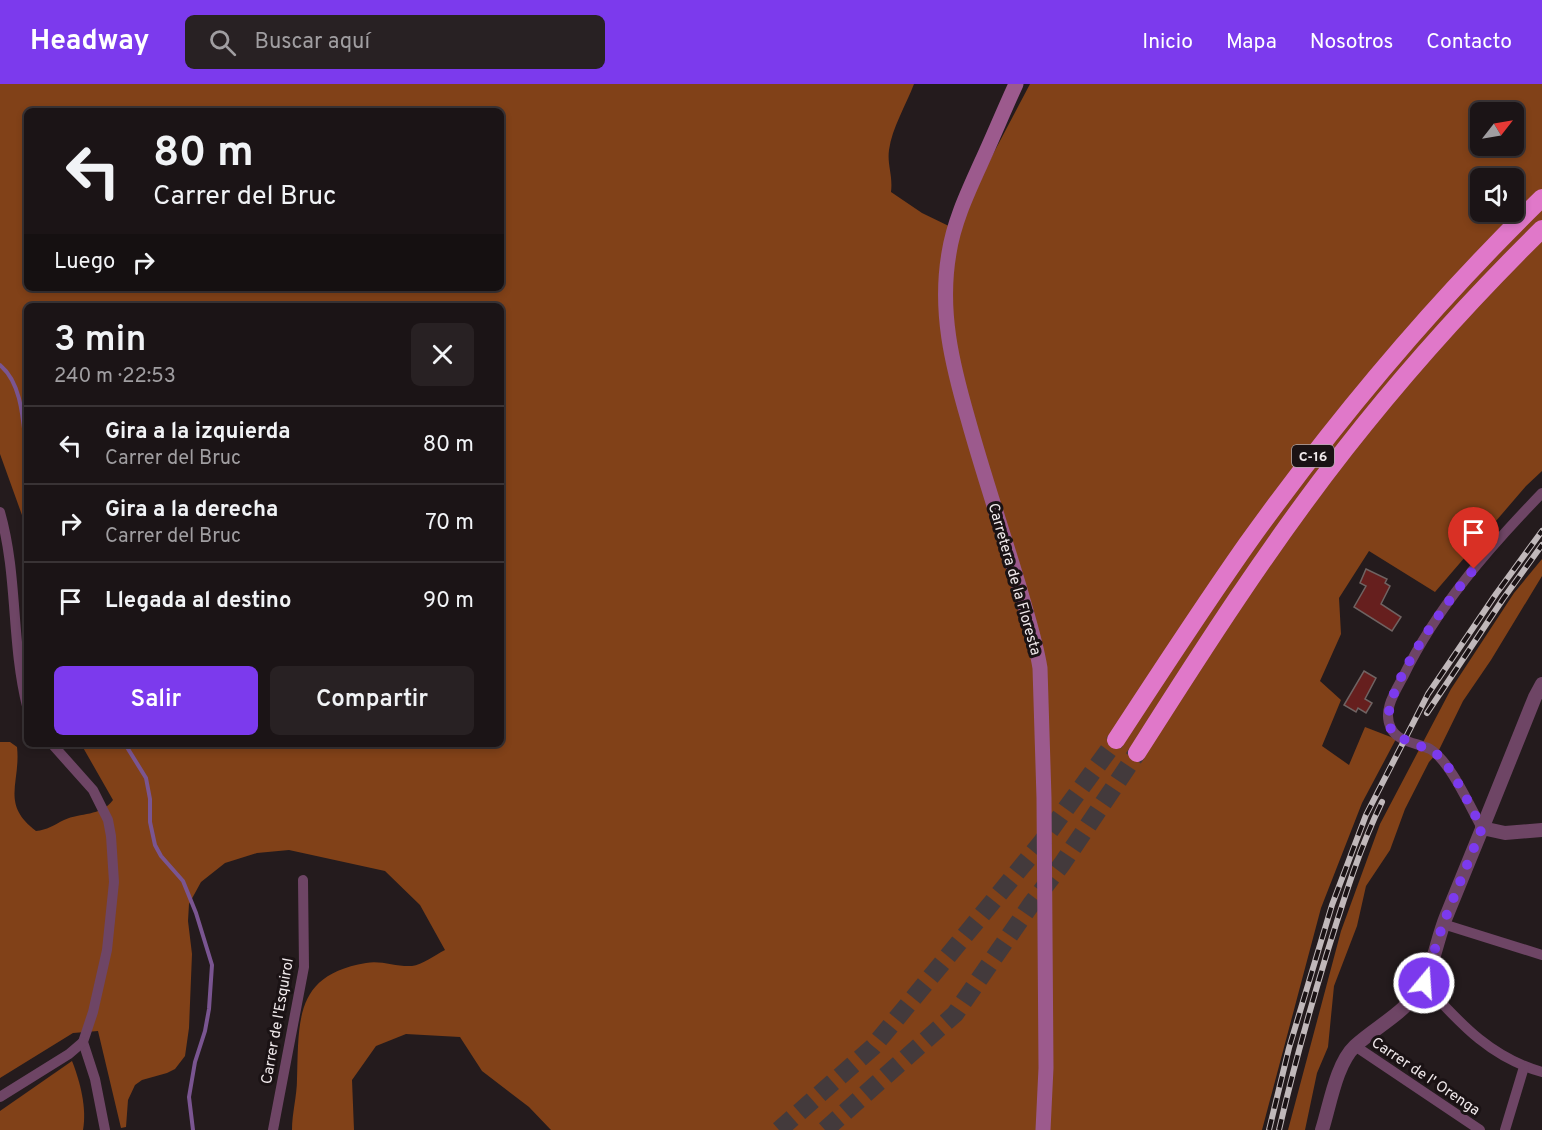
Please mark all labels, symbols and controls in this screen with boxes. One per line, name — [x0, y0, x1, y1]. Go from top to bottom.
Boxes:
search box — [185, 15, 605, 69]
text: Headway — [30, 24, 149, 60]
icon: search — [206, 26, 239, 59]
text: Buscar aquí — [254, 29, 370, 56]
text: Inicio — [1142, 29, 1193, 56]
text: Mapa — [1226, 29, 1277, 56]
text: Nosotros — [1310, 29, 1393, 56]
text: Contacto — [1426, 29, 1512, 56]
north arrow — [1470, 102, 1524, 156]
map controls — [1470, 102, 1524, 222]
text: 80 m — [153, 128, 254, 181]
icon: left — [54, 132, 132, 210]
button: sound — [1470, 168, 1524, 222]
text: Carrer del Bruc — [153, 180, 337, 214]
icon: right — [127, 246, 160, 279]
text: Luego — [54, 249, 115, 276]
text: 3 min — [54, 318, 146, 364]
button: close — [411, 323, 474, 386]
text: 240 m · 22:53 — [54, 364, 176, 390]
text: Gira a la izquierda — [105, 419, 291, 446]
icon: left — [54, 429, 87, 462]
text: 80 m — [423, 432, 474, 459]
road number: C-16 — [1292, 445, 1334, 467]
text: Carrer del Bruc — [105, 446, 241, 472]
text: Gira a la derecha — [105, 497, 278, 524]
street label: Carretera de la Floresta — [983, 501, 1044, 658]
icon: right — [54, 507, 87, 540]
pin — [1448, 507, 1499, 569]
text: 70 m — [425, 510, 474, 537]
icon: arrive — [1457, 516, 1490, 549]
text: Carrer del Bruc — [105, 524, 241, 550]
icon: arrive — [54, 585, 87, 618]
text: Llegada al destino — [105, 588, 291, 615]
text: 90 m — [423, 588, 474, 615]
button: Salir — [54, 666, 258, 735]
button: Compartir — [270, 666, 474, 735]
position arrow — [1392, 951, 1456, 1015]
street label: Carrer de l'Esquirol — [258, 957, 299, 1086]
street label: Carrer de l' Orenga — [1367, 1034, 1483, 1121]

